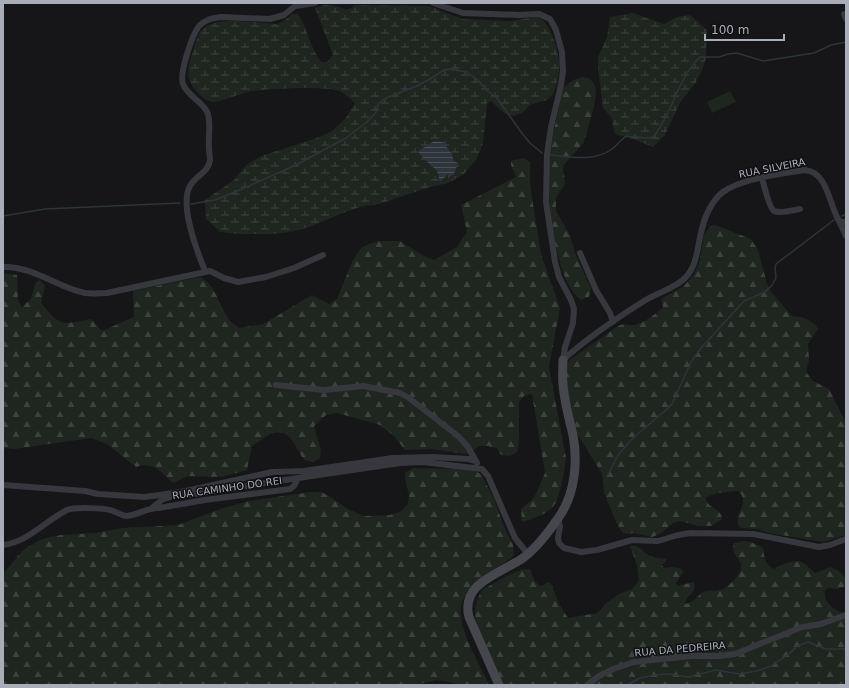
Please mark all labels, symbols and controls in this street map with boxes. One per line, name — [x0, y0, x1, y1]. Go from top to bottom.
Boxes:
scale bar — [705, 16, 784, 42]
text: 100 m — [711, 23, 749, 37]
street label: RUA SILVEIRA — [738, 156, 806, 180]
street label: RUA CAMINHO DO REI — [171, 475, 283, 501]
street label: RUA DA PEDREIRA — [634, 640, 726, 658]

